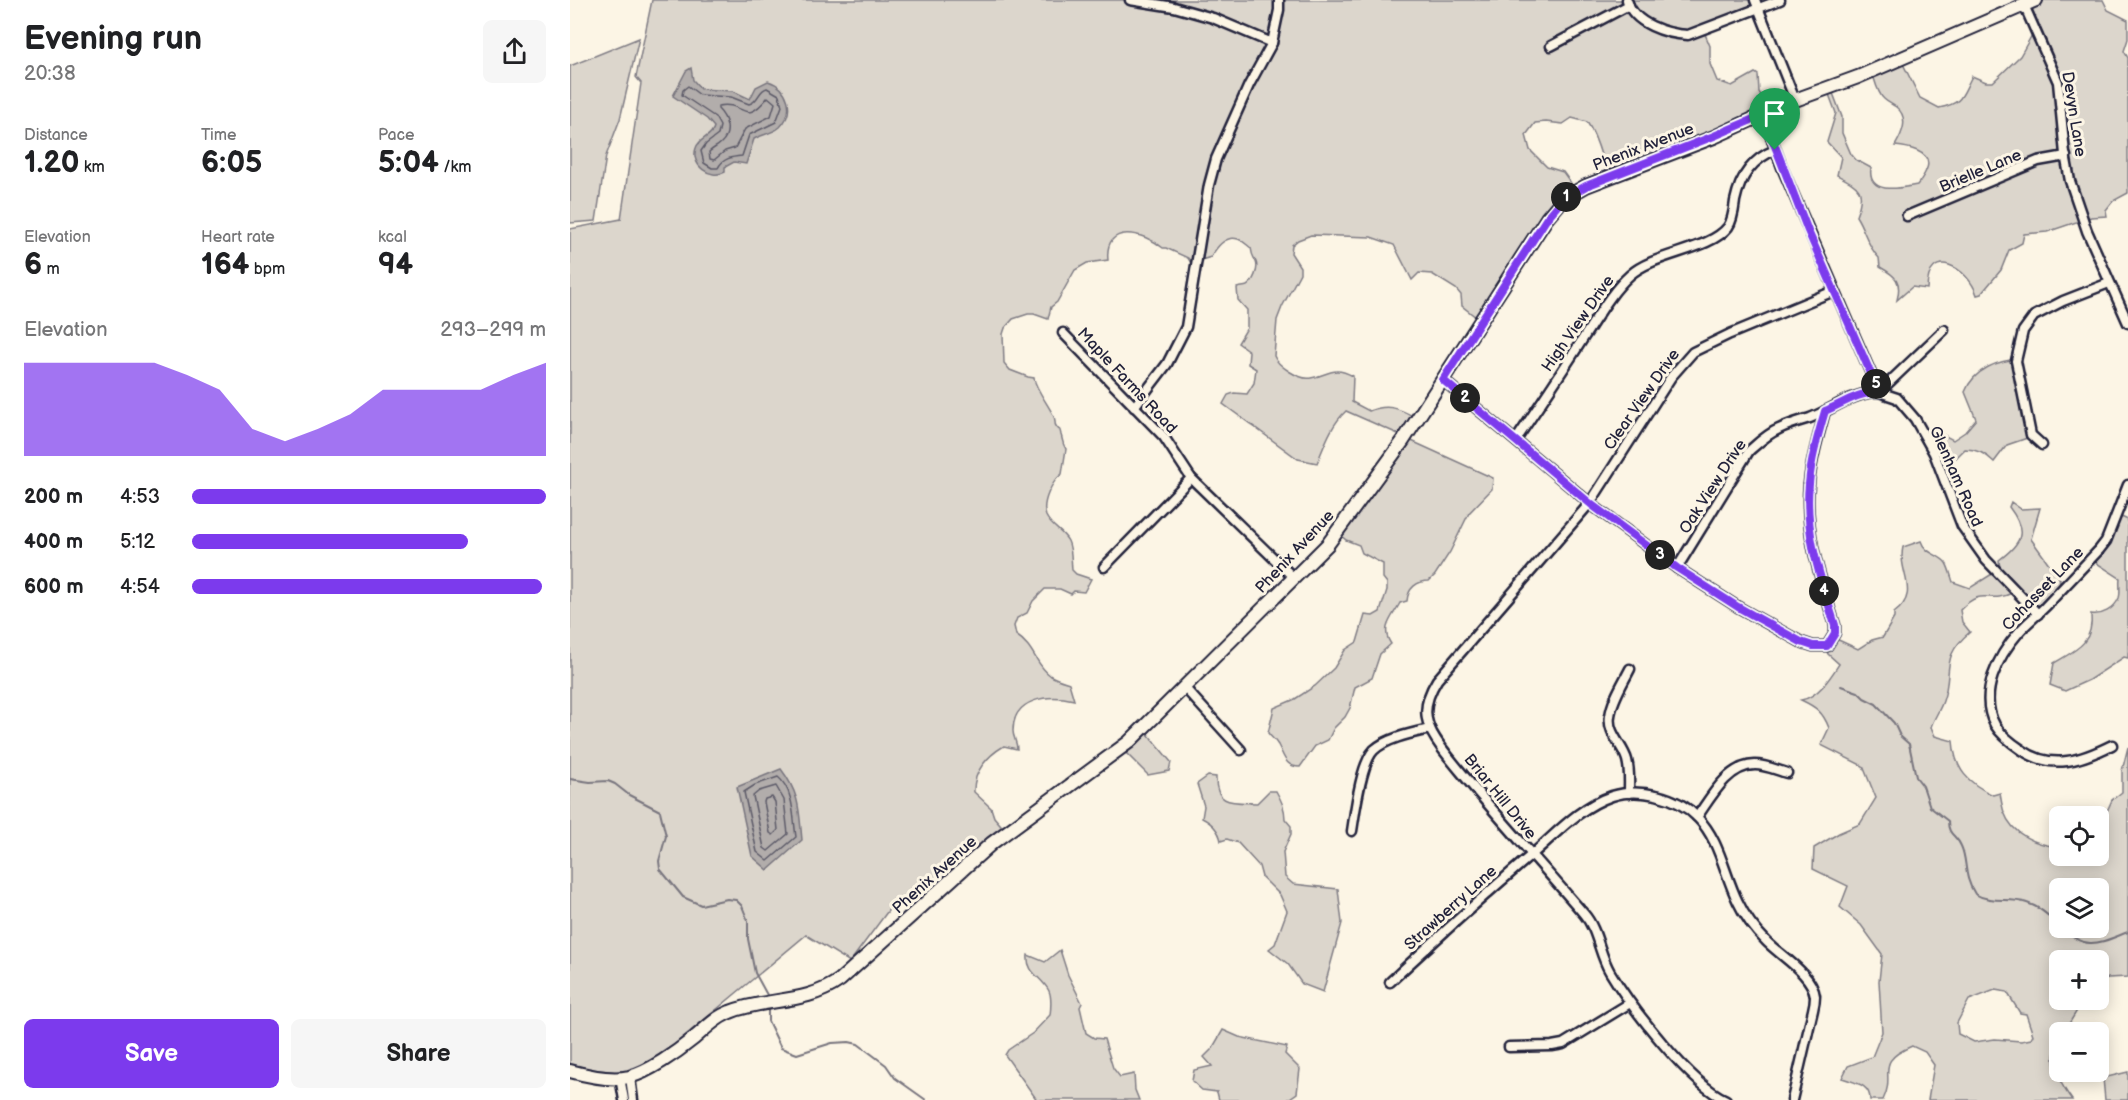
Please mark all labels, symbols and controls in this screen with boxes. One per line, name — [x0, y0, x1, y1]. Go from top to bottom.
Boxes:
text: Evening run — [24, 19, 202, 59]
button: share — [483, 20, 546, 83]
text: 20:38 — [24, 62, 76, 86]
street label: Devyn Lane — [2057, 70, 2090, 159]
pin — [1749, 88, 1800, 150]
icon: arrive — [1758, 97, 1791, 130]
street label: Phenix Avenue — [1590, 119, 1697, 175]
text: Distance — [24, 126, 88, 145]
text: Time — [201, 126, 236, 145]
text: Pace — [378, 126, 414, 145]
text: 1.20 — [24, 145, 79, 181]
text: 6:05 — [201, 145, 262, 181]
text: 5:04 — [378, 145, 439, 181]
street label: Brielle Lane — [1937, 145, 2025, 197]
text: km — [79, 158, 105, 177]
text: /km — [439, 158, 472, 177]
pin: 1 — [1551, 182, 1581, 212]
text: 1 — [1563, 187, 1569, 206]
text: Elevation — [24, 228, 91, 247]
text: Heart rate — [201, 228, 275, 247]
text: kcal — [378, 228, 407, 247]
text: 6 — [24, 247, 42, 283]
text: 164 — [201, 247, 249, 283]
text: 94 — [378, 247, 413, 283]
text: m — [42, 260, 60, 279]
text: bpm — [249, 260, 285, 279]
street label: High View Drive — [1538, 272, 1619, 376]
text: Elevation — [24, 318, 107, 342]
text: 293–299 m — [440, 318, 546, 342]
street label: Maple Farms Road — [1073, 324, 1181, 438]
street label: Clear View Drive — [1600, 345, 1684, 454]
pin: 5 — [1861, 369, 1891, 399]
text: 5 — [1871, 374, 1881, 393]
pin: 2 — [1450, 383, 1480, 413]
text: 2 — [1460, 388, 1470, 407]
street label: Glenham Road — [1925, 423, 1986, 530]
street label: Oak View Drive — [1676, 436, 1751, 537]
text: 200 m — [24, 485, 83, 509]
text: 4:53 — [120, 485, 160, 509]
street label: Phenix Avenue — [1252, 506, 1339, 598]
text: 400 m — [24, 530, 83, 554]
text: 5:12 — [120, 530, 155, 554]
pin: 3 — [1645, 540, 1675, 570]
street label: Cohasset Lane — [1998, 543, 2088, 635]
text: 3 — [1655, 545, 1665, 564]
text: 600 m — [24, 575, 84, 599]
text: 4:54 — [120, 575, 160, 599]
pin: 4 — [1809, 576, 1839, 606]
text: 4 — [1819, 581, 1829, 600]
street label: Briar Hill Drive — [1460, 750, 1540, 844]
map controls — [2049, 806, 2109, 1082]
button: locate — [2049, 806, 2109, 866]
street label: Phenix Avenue — [889, 832, 981, 918]
street label: Strawberry Lane — [1401, 861, 1501, 954]
button: layers — [2049, 878, 2109, 938]
button: + — [2049, 950, 2109, 1010]
button: Save — [24, 1019, 279, 1088]
button: Share — [291, 1019, 546, 1088]
button: − — [2049, 1022, 2109, 1082]

